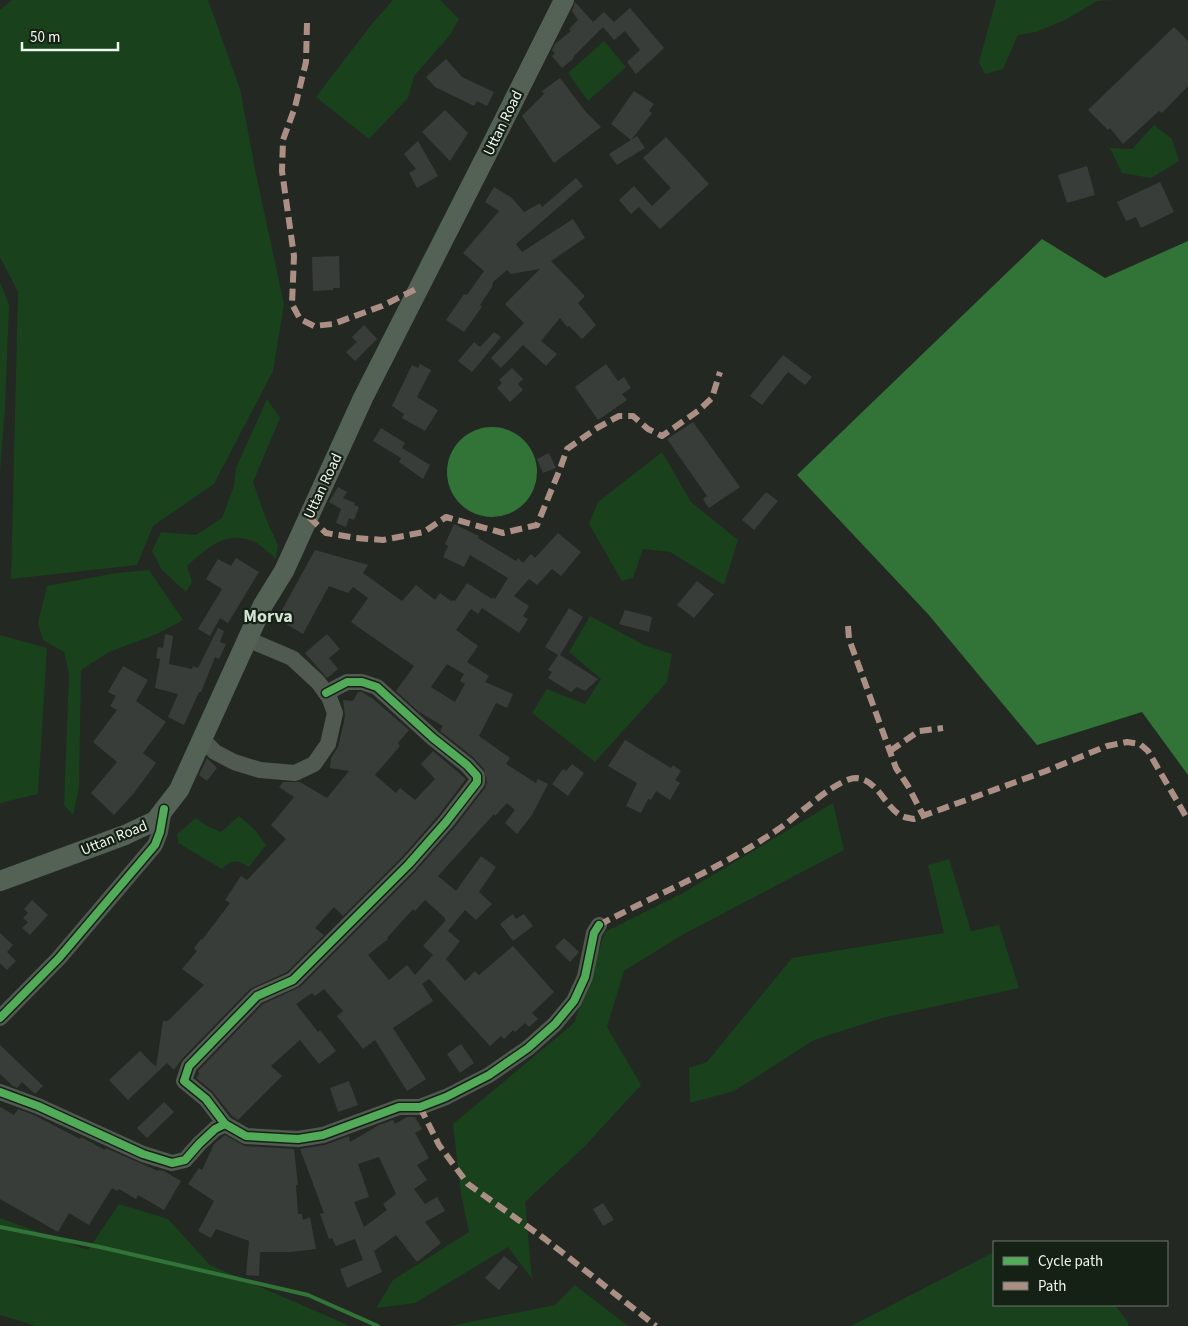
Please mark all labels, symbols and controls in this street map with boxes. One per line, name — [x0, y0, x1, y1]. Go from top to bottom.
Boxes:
scale bar — [22, 20, 119, 52]
text: 50 m — [30, 27, 60, 48]
street label: Uttan Road — [478, 87, 528, 159]
street label: Uttan Road — [299, 450, 347, 522]
district label: Morva — [243, 604, 293, 629]
street label: Uttan Road — [78, 815, 150, 861]
legend — [993, 1241, 1168, 1306]
text: Cycle path — [1038, 1251, 1103, 1272]
text: Path — [1038, 1276, 1066, 1297]

